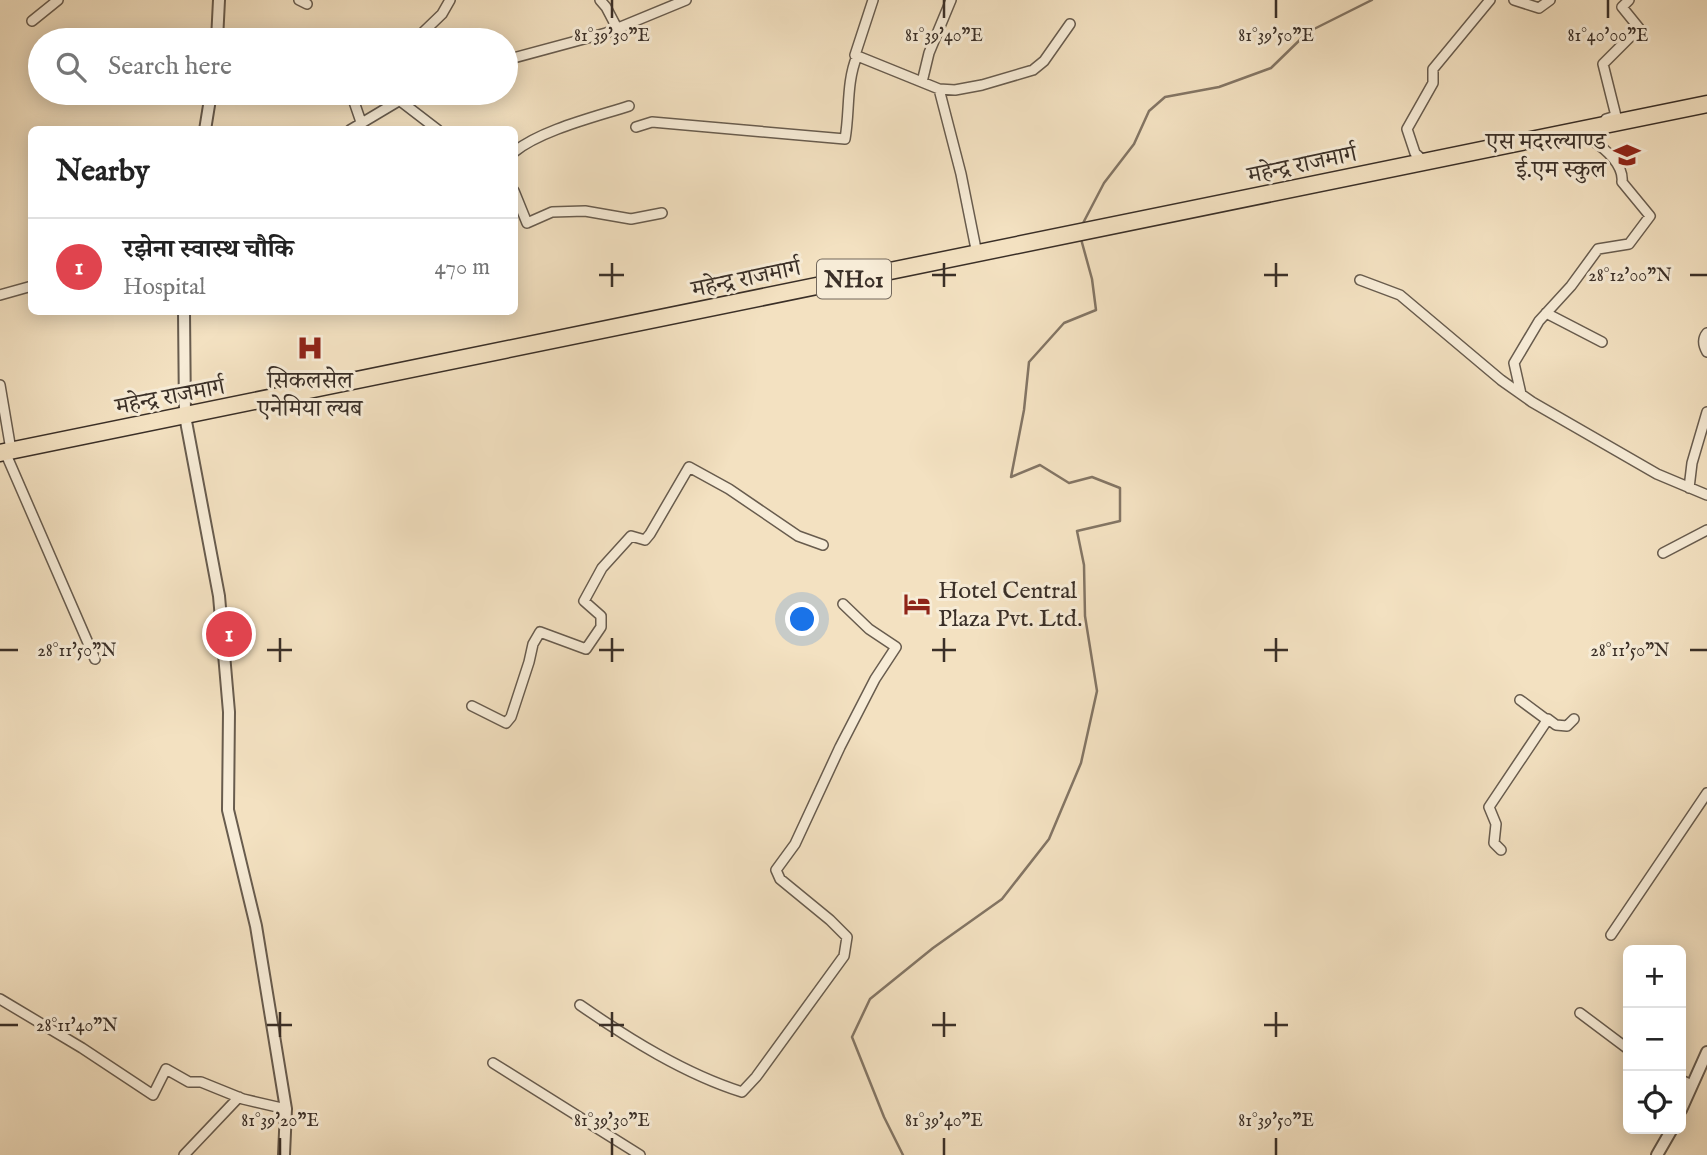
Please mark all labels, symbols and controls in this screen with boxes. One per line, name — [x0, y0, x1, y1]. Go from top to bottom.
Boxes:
text: 81°39'30"E — [574, 25, 650, 48]
text: 81°39'40"E — [905, 25, 983, 48]
text: 81°39'50"E — [1238, 25, 1314, 48]
text: 81°40'00"E — [1567, 25, 1649, 48]
search box — [28, 28, 518, 105]
icon: search — [52, 48, 90, 86]
text: Search here — [108, 50, 232, 83]
place label: एस मदरल्याण्ड ई.एम स्कुल — [1485, 127, 1608, 186]
street label: महेन्द्र राजमार्ग — [1244, 138, 1361, 192]
school or university icon: एस मदरल्याण्ड ई.एम स्कुल — [1612, 140, 1642, 170]
text: Nearby — [56, 153, 149, 191]
text: रझेना स्वास्थ चौकि — [123, 233, 294, 266]
street label: महेन्द्र राजमार्ग — [688, 252, 805, 306]
text: 1 — [75, 253, 83, 282]
text: 470 m — [435, 253, 490, 282]
road number: NH01 — [817, 260, 891, 298]
text: 28°12'00"N — [1588, 265, 1672, 288]
text: Hospital — [123, 273, 205, 302]
hospital icon: सिकलसेल एनेमिया ल्यब — [295, 333, 325, 363]
place label: सिकलसेल एनेमिया ल्यब — [256, 366, 364, 425]
street label: महेन्द्र राजमार्ग — [112, 371, 229, 423]
place label: Hotel Central Plaza Pvt. Ltd. — [938, 576, 1082, 635]
hotel icon: Hotel Central Plaza Pvt. Ltd. — [902, 589, 932, 619]
your location — [785, 602, 819, 636]
pin: 1 — [206, 608, 252, 660]
text: 28°11'50"N — [37, 640, 117, 663]
text: 28°11'50"N — [1590, 640, 1670, 663]
map controls — [1623, 945, 1686, 1134]
button: + — [1623, 945, 1686, 1008]
button: − — [1623, 1008, 1686, 1071]
text: 28°11'40"N — [36, 1015, 118, 1038]
button: locate — [1623, 1071, 1686, 1134]
text: 81°39'20"E — [241, 1110, 319, 1133]
text: 81°39'30"E — [574, 1110, 650, 1133]
text: 81°39'40"E — [905, 1110, 983, 1133]
text: 81°39'50"E — [1238, 1110, 1314, 1133]

